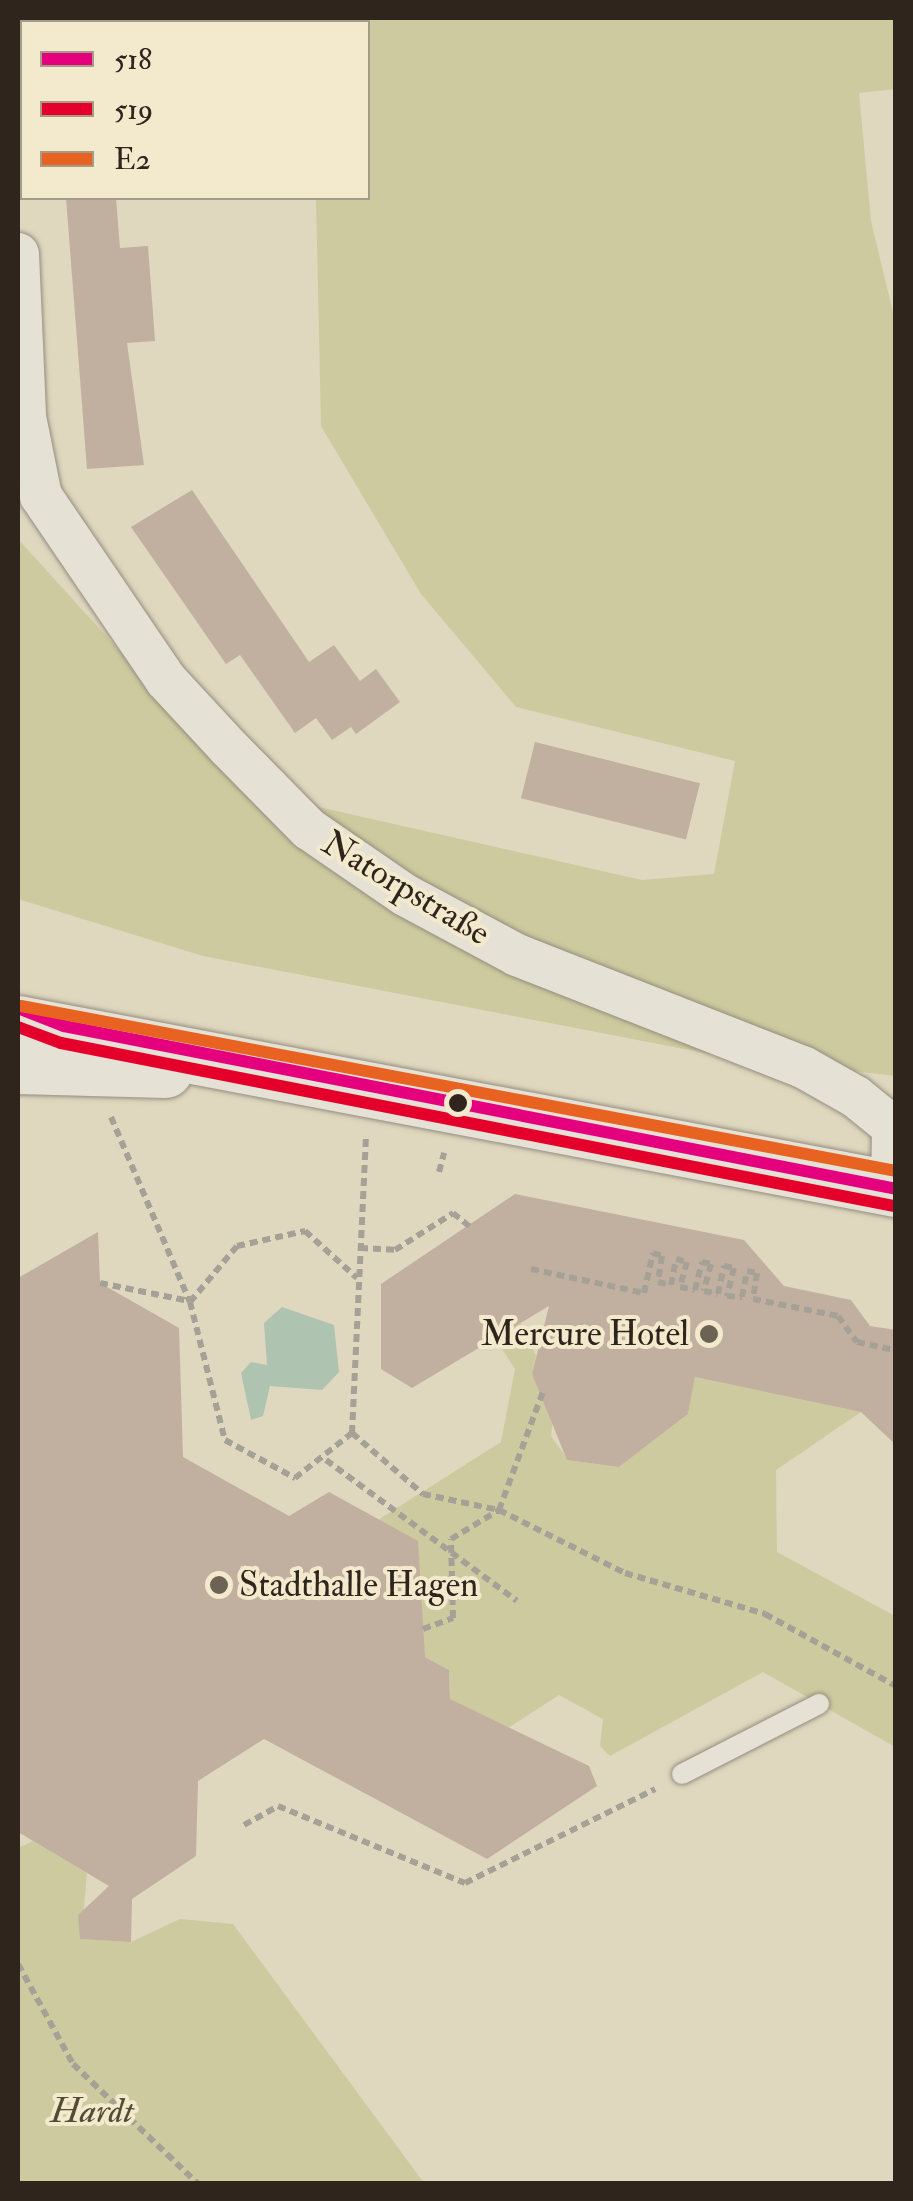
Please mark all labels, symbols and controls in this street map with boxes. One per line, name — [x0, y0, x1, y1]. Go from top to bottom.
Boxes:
legend — [20, 20, 370, 200]
text: 518 — [114, 41, 152, 78]
text: 519 — [114, 91, 153, 128]
text: E2 — [114, 141, 151, 178]
street label: Natorpstraße — [315, 822, 497, 954]
unlabelled marker — [448, 1093, 468, 1113]
place label: Mercure Hotel — [481, 1313, 689, 1355]
marker: Mercure Hotel — [698, 1323, 720, 1345]
place label: Stadthalle Hagen — [239, 1564, 478, 1606]
marker: Stadthalle Hagen — [208, 1574, 230, 1596]
park label: Hardt — [50, 2090, 134, 2132]

